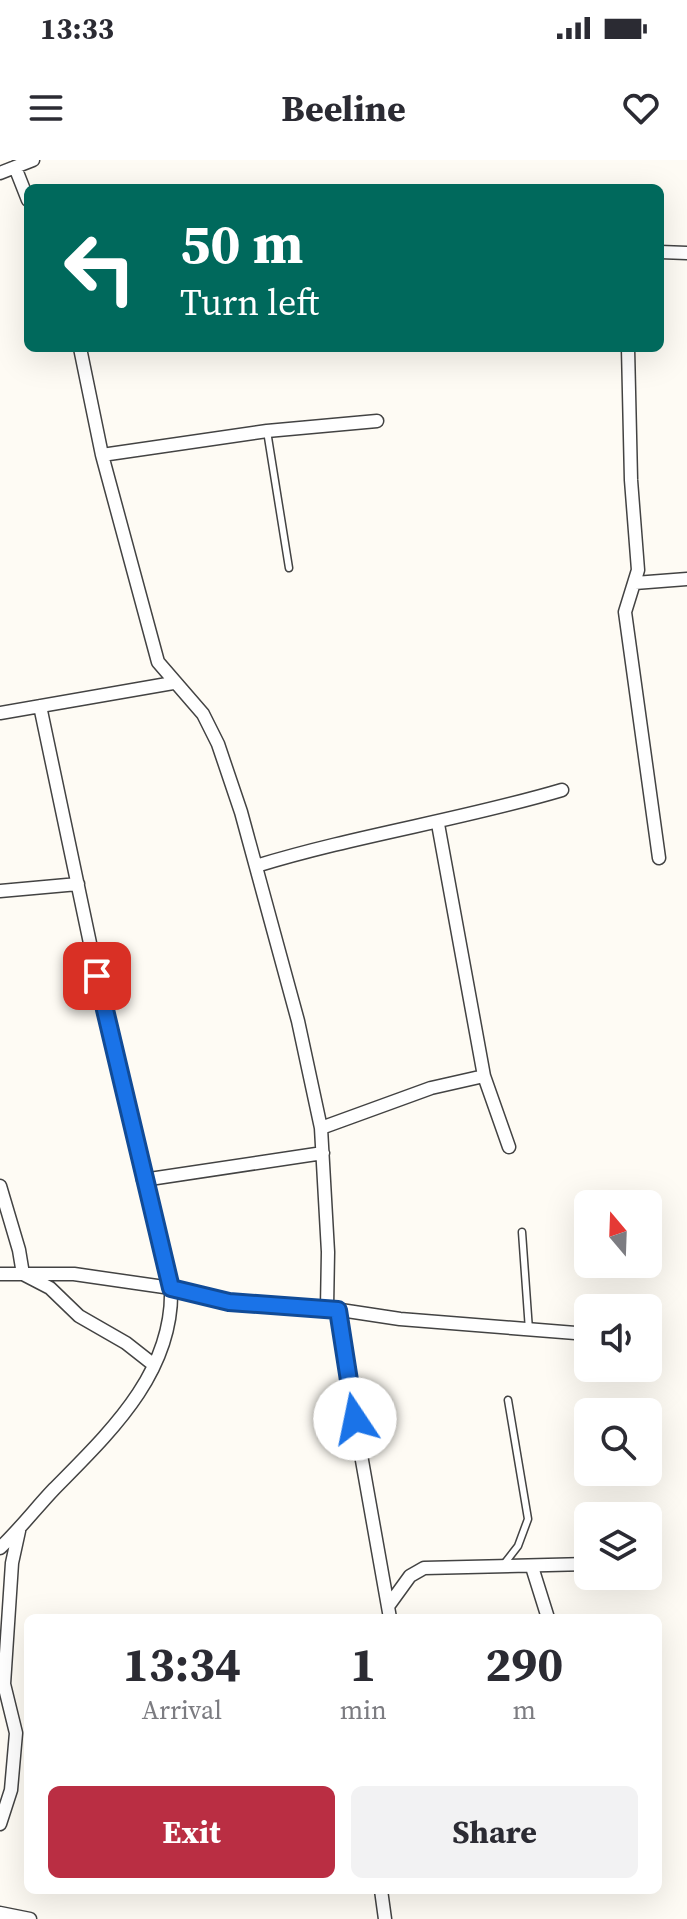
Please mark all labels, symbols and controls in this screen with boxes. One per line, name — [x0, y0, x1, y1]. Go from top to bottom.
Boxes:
text: 13:33 — [40, 8, 114, 49]
text: Beeline — [281, 84, 406, 133]
icon: menu — [24, 86, 68, 130]
icon: heart — [619, 86, 663, 130]
text: 50 m — [180, 205, 303, 282]
icon: left — [48, 216, 152, 320]
text: Turn left — [180, 278, 319, 327]
pin — [63, 942, 131, 1010]
icon: arrive — [75, 954, 119, 998]
north arrow — [574, 1190, 662, 1278]
map controls — [574, 1190, 662, 1590]
button: sound — [574, 1294, 662, 1382]
position arrow — [313, 1377, 397, 1461]
button: search — [574, 1398, 662, 1486]
button: layers — [574, 1502, 662, 1590]
text: 13:34 — [123, 1631, 241, 1697]
text: 1 — [350, 1631, 376, 1697]
text: 290 — [485, 1631, 563, 1697]
text: Arrival — [142, 1692, 222, 1728]
text: min — [340, 1692, 387, 1728]
text: m — [513, 1692, 536, 1728]
button: Exit — [48, 1786, 335, 1878]
button: Share — [351, 1786, 638, 1878]

